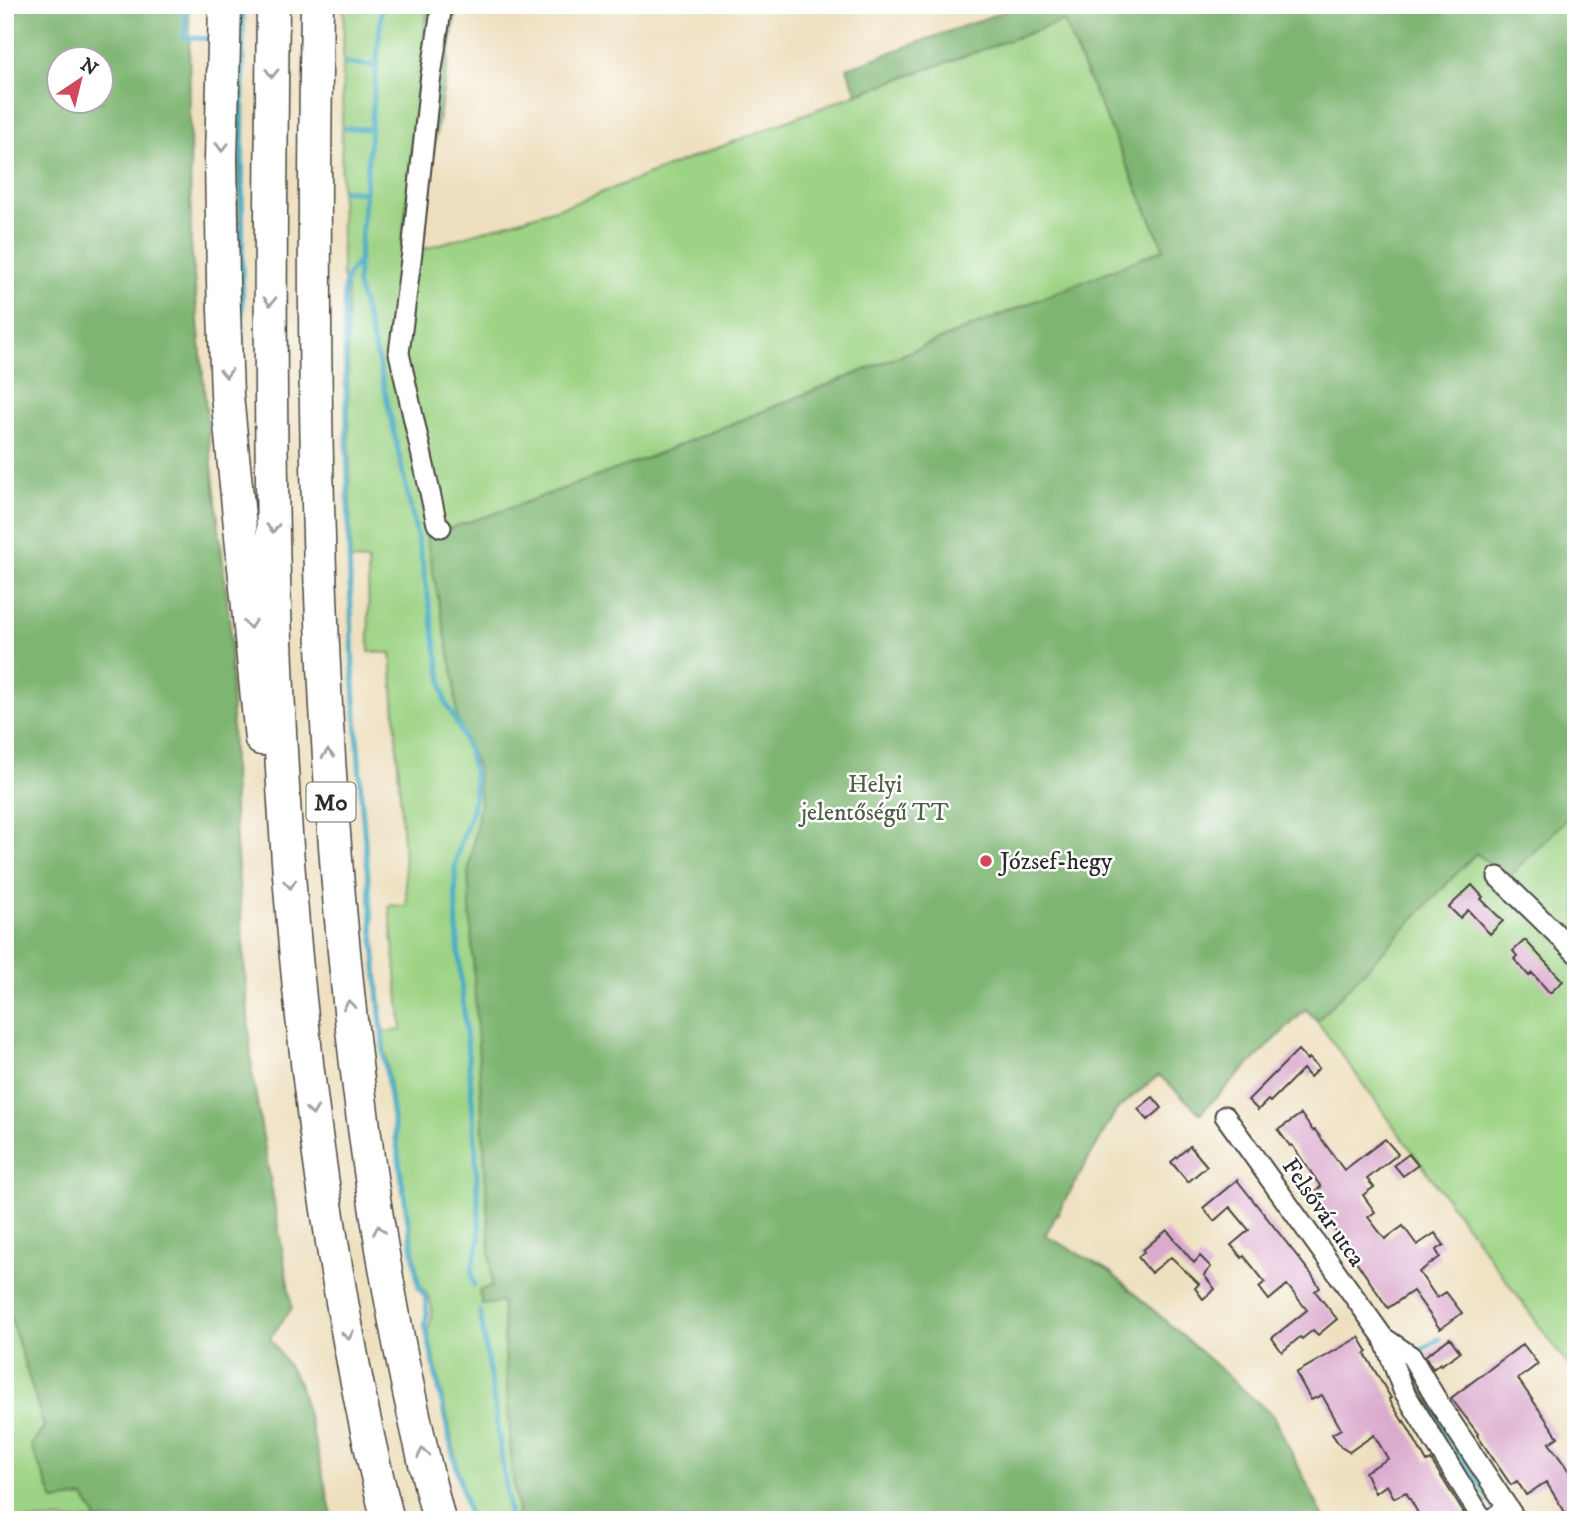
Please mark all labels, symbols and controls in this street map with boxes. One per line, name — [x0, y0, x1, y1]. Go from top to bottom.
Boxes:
north arrow — [46, 46, 116, 116]
text: N — [76, 53, 102, 81]
one-way arrow — [264, 69, 280, 79]
one-way arrow — [214, 142, 229, 153]
one-way arrow — [262, 296, 278, 307]
one-way arrow — [219, 368, 234, 379]
one-way arrow — [265, 524, 281, 534]
one-way arrow — [242, 618, 257, 630]
one-way arrow — [321, 748, 336, 759]
park label: Helyi jelentőségű TT — [797, 770, 949, 828]
road number: M0 — [306, 782, 356, 822]
place label: József-hegy — [998, 847, 1113, 877]
marker: József-hegy — [978, 853, 994, 869]
one-way arrow — [282, 879, 297, 890]
one-way arrow — [342, 999, 357, 1010]
one-way arrow — [305, 1105, 320, 1116]
street label: Felsővár utca — [1275, 1153, 1372, 1273]
one-way arrow — [372, 1224, 387, 1236]
one-way arrow — [340, 1329, 355, 1341]
one-way arrow — [417, 1447, 432, 1459]

